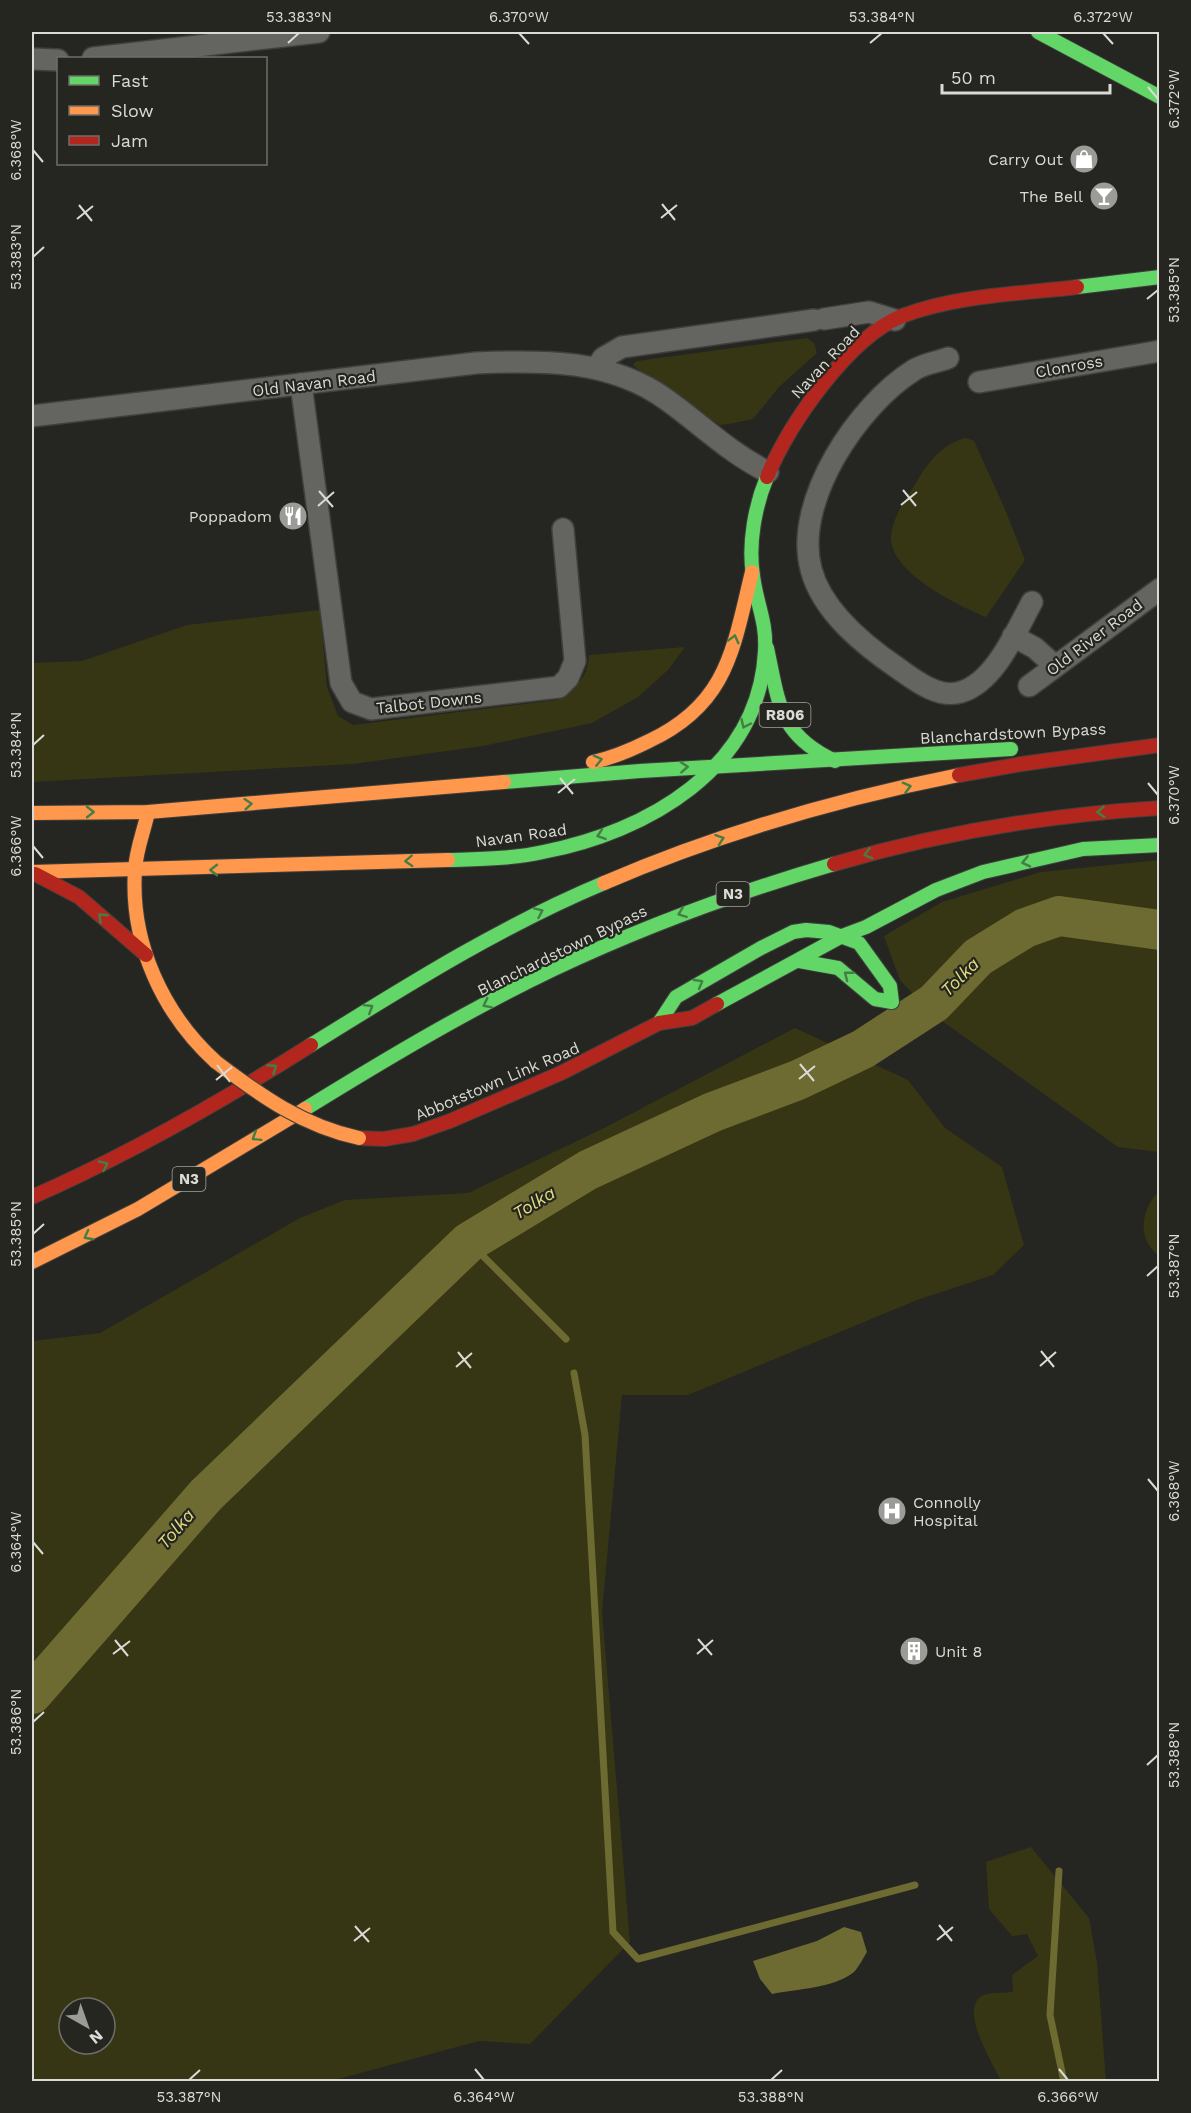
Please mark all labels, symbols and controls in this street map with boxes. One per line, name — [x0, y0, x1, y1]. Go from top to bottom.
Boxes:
text: 53.383°N — [266, 8, 332, 26]
text: 6.370°W — [489, 8, 549, 26]
text: 53.384°N — [849, 8, 915, 26]
text: 6.372°W — [1073, 8, 1133, 26]
legend — [57, 57, 267, 165]
scale bar — [942, 57, 1110, 95]
text: 50 m — [951, 67, 996, 88]
text: 6.372°W — [1165, 69, 1183, 129]
text: Fast — [111, 70, 149, 91]
text: Slow — [111, 100, 154, 121]
text: 6.368°W — [7, 119, 25, 181]
text: Jam — [111, 130, 148, 151]
shop icon: Carry Out — [1068, 143, 1100, 175]
place label: Carry Out — [988, 150, 1063, 169]
bar icon: The Bell — [1088, 180, 1120, 212]
place label: The Bell — [1020, 187, 1083, 206]
text: 53.383°N — [7, 224, 25, 290]
text: 53.385°N — [1165, 257, 1183, 323]
street label: Navan Road — [787, 322, 864, 402]
street label: Clonross — [1034, 351, 1104, 382]
street label: Old Navan Road — [251, 366, 377, 401]
restaurant icon: Poppadom — [277, 500, 309, 532]
place label: Poppadom — [189, 507, 272, 526]
street label: Old River Road — [1042, 595, 1146, 680]
one-way arrow — [727, 634, 740, 644]
street label: Talbot Downs — [375, 687, 483, 717]
road number: R806 — [760, 703, 810, 727]
text: 53.384°N — [7, 712, 25, 778]
one-way arrow — [740, 717, 752, 728]
street label: Blanchardstown Bypass — [919, 719, 1107, 748]
one-way arrow — [593, 754, 603, 767]
one-way arrow — [679, 761, 688, 774]
text: 6.370°W — [1165, 765, 1183, 825]
one-way arrow — [902, 781, 912, 794]
one-way arrow — [244, 798, 253, 811]
one-way arrow — [1097, 805, 1106, 818]
one-way arrow — [85, 806, 94, 818]
text: 6.366°W — [7, 815, 25, 877]
street label: Navan Road — [474, 820, 568, 851]
one-way arrow — [596, 828, 607, 841]
one-way arrow — [714, 834, 725, 847]
one-way arrow — [864, 847, 874, 860]
one-way arrow — [1021, 854, 1031, 867]
one-way arrow — [404, 855, 413, 868]
one-way arrow — [210, 864, 219, 876]
road number: N3 — [716, 882, 750, 906]
street label: Blanchardstown Bypass — [474, 901, 650, 1000]
one-way arrow — [678, 905, 688, 918]
one-way arrow — [533, 908, 544, 920]
one-way arrow — [98, 913, 108, 924]
water label: Tolka — [936, 953, 983, 1000]
one-way arrow — [844, 972, 855, 983]
one-way arrow — [693, 979, 704, 990]
one-way arrow — [482, 997, 493, 1008]
one-way arrow — [363, 1003, 373, 1015]
street label: Abbotstown Link Road — [412, 1038, 582, 1125]
one-way arrow — [267, 1064, 277, 1076]
one-way arrow — [252, 1130, 262, 1142]
one-way arrow — [98, 1160, 109, 1172]
road number: N3 — [172, 1167, 206, 1191]
water label: Tolka — [509, 1182, 559, 1223]
text: 53.385°N — [7, 1201, 25, 1267]
one-way arrow — [83, 1229, 94, 1240]
text: 53.387°N — [1165, 1233, 1183, 1299]
text: 6.368°W — [1165, 1460, 1183, 1522]
place label: Connolly Hospital — [913, 1493, 981, 1530]
hospital icon: Connolly Hospital — [876, 1495, 908, 1527]
water label: Tolka — [153, 1505, 199, 1553]
text: 6.364°W — [7, 1511, 25, 1573]
building icon: Unit 8 — [898, 1635, 930, 1667]
place label: Unit 8 — [935, 1642, 982, 1661]
text: 53.386°N — [7, 1689, 25, 1755]
text: 53.388°N — [1165, 1722, 1183, 1788]
north arrow — [57, 1996, 117, 2056]
text: N — [86, 2026, 107, 2048]
text: 53.387°N — [156, 2088, 222, 2106]
text: 6.364°W — [453, 2088, 515, 2106]
text: 53.388°N — [738, 2088, 804, 2106]
text: 6.366°W — [1037, 2088, 1099, 2106]

